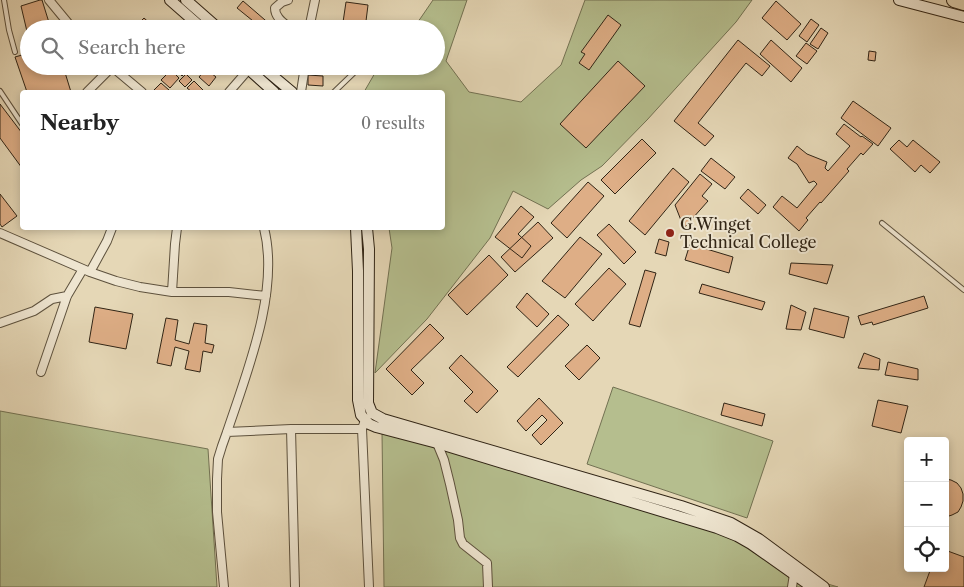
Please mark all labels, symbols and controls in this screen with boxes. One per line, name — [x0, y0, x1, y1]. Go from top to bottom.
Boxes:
search box — [20, 20, 445, 75]
icon: search — [38, 34, 66, 62]
text: Search here — [78, 36, 186, 59]
text: Nearby — [40, 110, 119, 135]
text: 0 results — [361, 113, 425, 133]
place label: G.Winget Technical College — [680, 214, 817, 252]
marker: G.Winget Technical College — [664, 227, 676, 239]
map controls — [904, 437, 949, 572]
button: + — [904, 437, 949, 482]
button: − — [904, 482, 949, 527]
button: locate — [904, 527, 949, 572]

